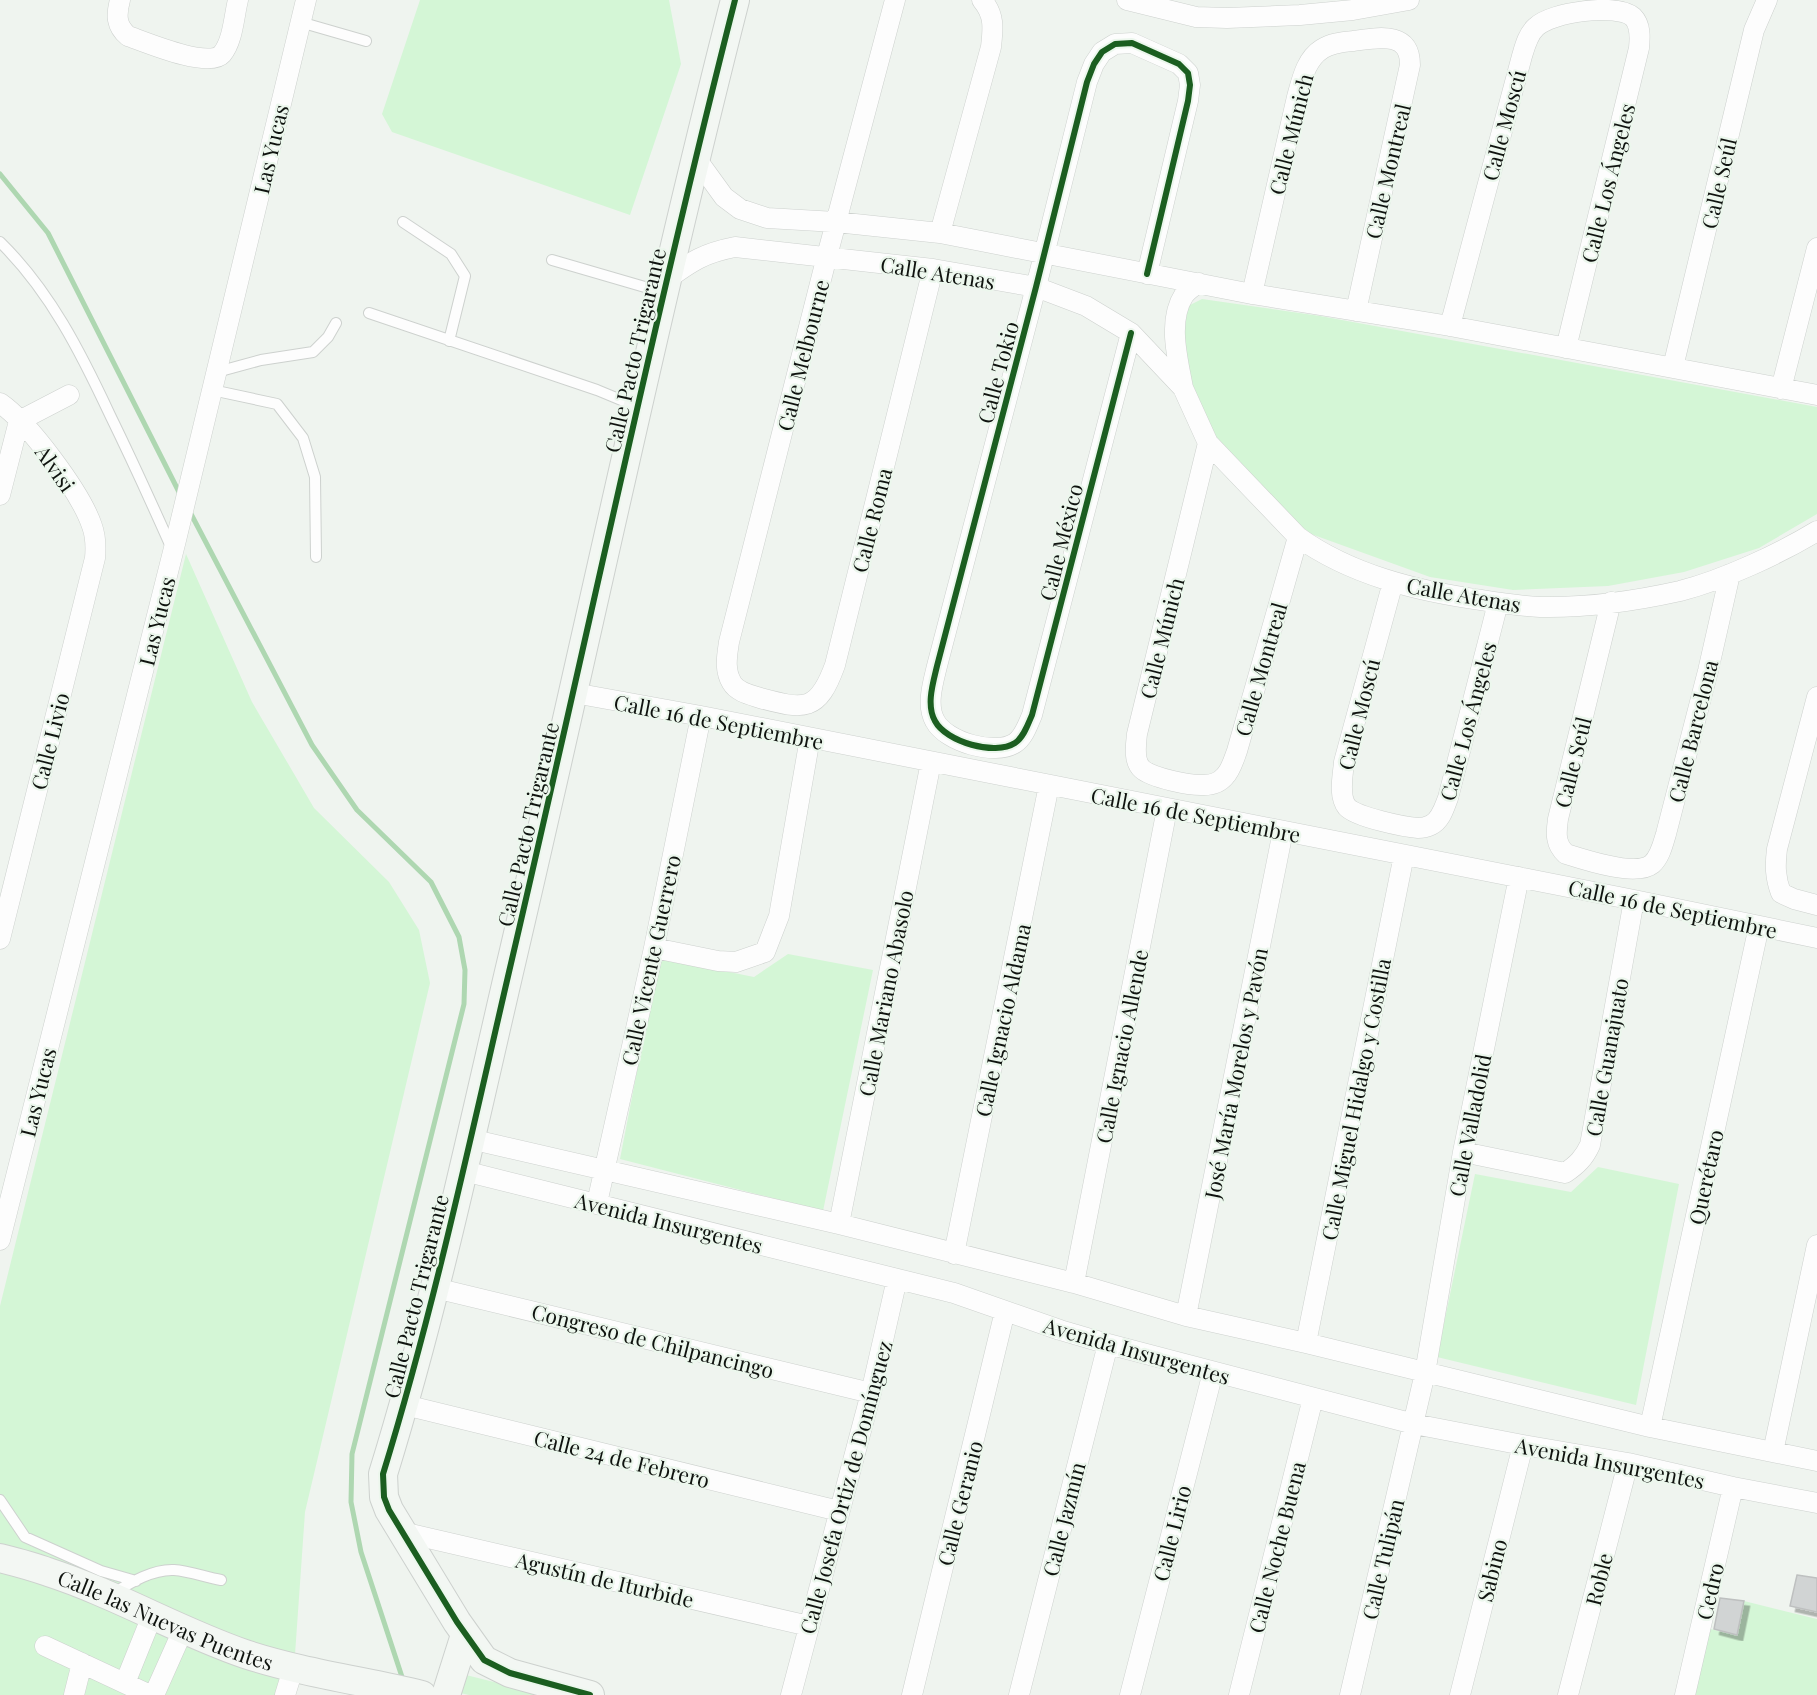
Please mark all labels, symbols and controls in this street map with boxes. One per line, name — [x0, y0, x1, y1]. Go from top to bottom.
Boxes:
street label: Calle Moscú — [1475, 66, 1531, 184]
street label: Calle Múnich — [1261, 70, 1319, 198]
street label: Calle Los Ángeles — [1574, 100, 1640, 266]
street label: Calle Montreal — [1358, 101, 1416, 241]
street label: Las Yucas — [246, 102, 294, 196]
street label: Calle Seúl — [1694, 135, 1742, 231]
street label: Calle Pacto Trigarante — [597, 245, 671, 455]
street label: Calle Atenas — [879, 249, 997, 295]
street label: Calle Melbourne — [770, 276, 834, 434]
street label: Calle Tokio — [970, 318, 1024, 426]
street label: Alvisi — [29, 438, 82, 497]
street label: Calle Roma — [844, 464, 898, 575]
street label: Calle México — [1032, 481, 1088, 603]
street label: Calle Atenas — [1405, 570, 1523, 618]
street label: Las Yucas — [131, 574, 181, 668]
street label: Calle Múnich — [1132, 574, 1190, 702]
street label: Calle Montreal — [1228, 599, 1292, 739]
street label: Calle Los Ángeles — [1432, 639, 1502, 803]
street label: Calle Moscú — [1331, 655, 1385, 773]
street label: Calle Barcelona — [1661, 656, 1723, 805]
street label: Calle 16 de Septiembre — [612, 687, 826, 755]
street label: Calle Livio — [23, 690, 75, 792]
street label: Calle Seúl — [1547, 714, 1597, 810]
street label: Calle Pacto Trigarante — [490, 719, 564, 929]
street label: Calle 16 de Septiembre — [1089, 780, 1303, 848]
street label: Calle Vicente Guerrero — [614, 852, 686, 1068]
street label: Calle 16 de Septiembre — [1566, 872, 1780, 944]
street label: Calle Mariano Abasolo — [851, 888, 919, 1098]
street label: Calle Ignacio Aldama — [968, 920, 1036, 1119]
street label: José María Morelos y Pavón — [1197, 945, 1273, 1202]
street label: Calle Ignacio Allende — [1088, 947, 1154, 1145]
street label: Calle Miguel Hidalgo y Costilla — [1314, 955, 1396, 1242]
street label: Calle Guanajuato — [1578, 976, 1634, 1138]
street label: Las Yucas — [12, 1045, 62, 1139]
street label: Calle Valladolid — [1441, 1051, 1497, 1199]
street label: Querétaro — [1681, 1127, 1729, 1227]
street label: Avenida Insurgentes — [571, 1185, 766, 1259]
street label: Calle Pacto Trigarante — [376, 1191, 454, 1401]
street label: Congreso de Chilpancingo — [529, 1296, 777, 1384]
street label: Avenida Insurgentes — [1040, 1310, 1233, 1390]
street label: Calle Josefa Ortiz de Domínguez — [792, 1337, 898, 1637]
street label: Calle 24 de Febrero — [531, 1423, 713, 1493]
street label: Avenida Insurgentes — [1512, 1430, 1707, 1494]
street label: Calle Geranio — [930, 1438, 988, 1568]
street label: Calle Noche Buena — [1241, 1458, 1311, 1636]
street label: Calle Jazmín — [1035, 1459, 1091, 1579]
street label: Calle Lirio — [1146, 1482, 1196, 1584]
street label: Calle Tulipán — [1355, 1495, 1410, 1622]
street label: Sabino — [1470, 1536, 1512, 1604]
street label: Agustín de Iturbide — [512, 1545, 697, 1613]
street label: Roble — [1578, 1550, 1618, 1608]
street label: Cedro — [1689, 1560, 1729, 1622]
street label: Calle las Nuevas Puentes — [54, 1563, 276, 1676]

